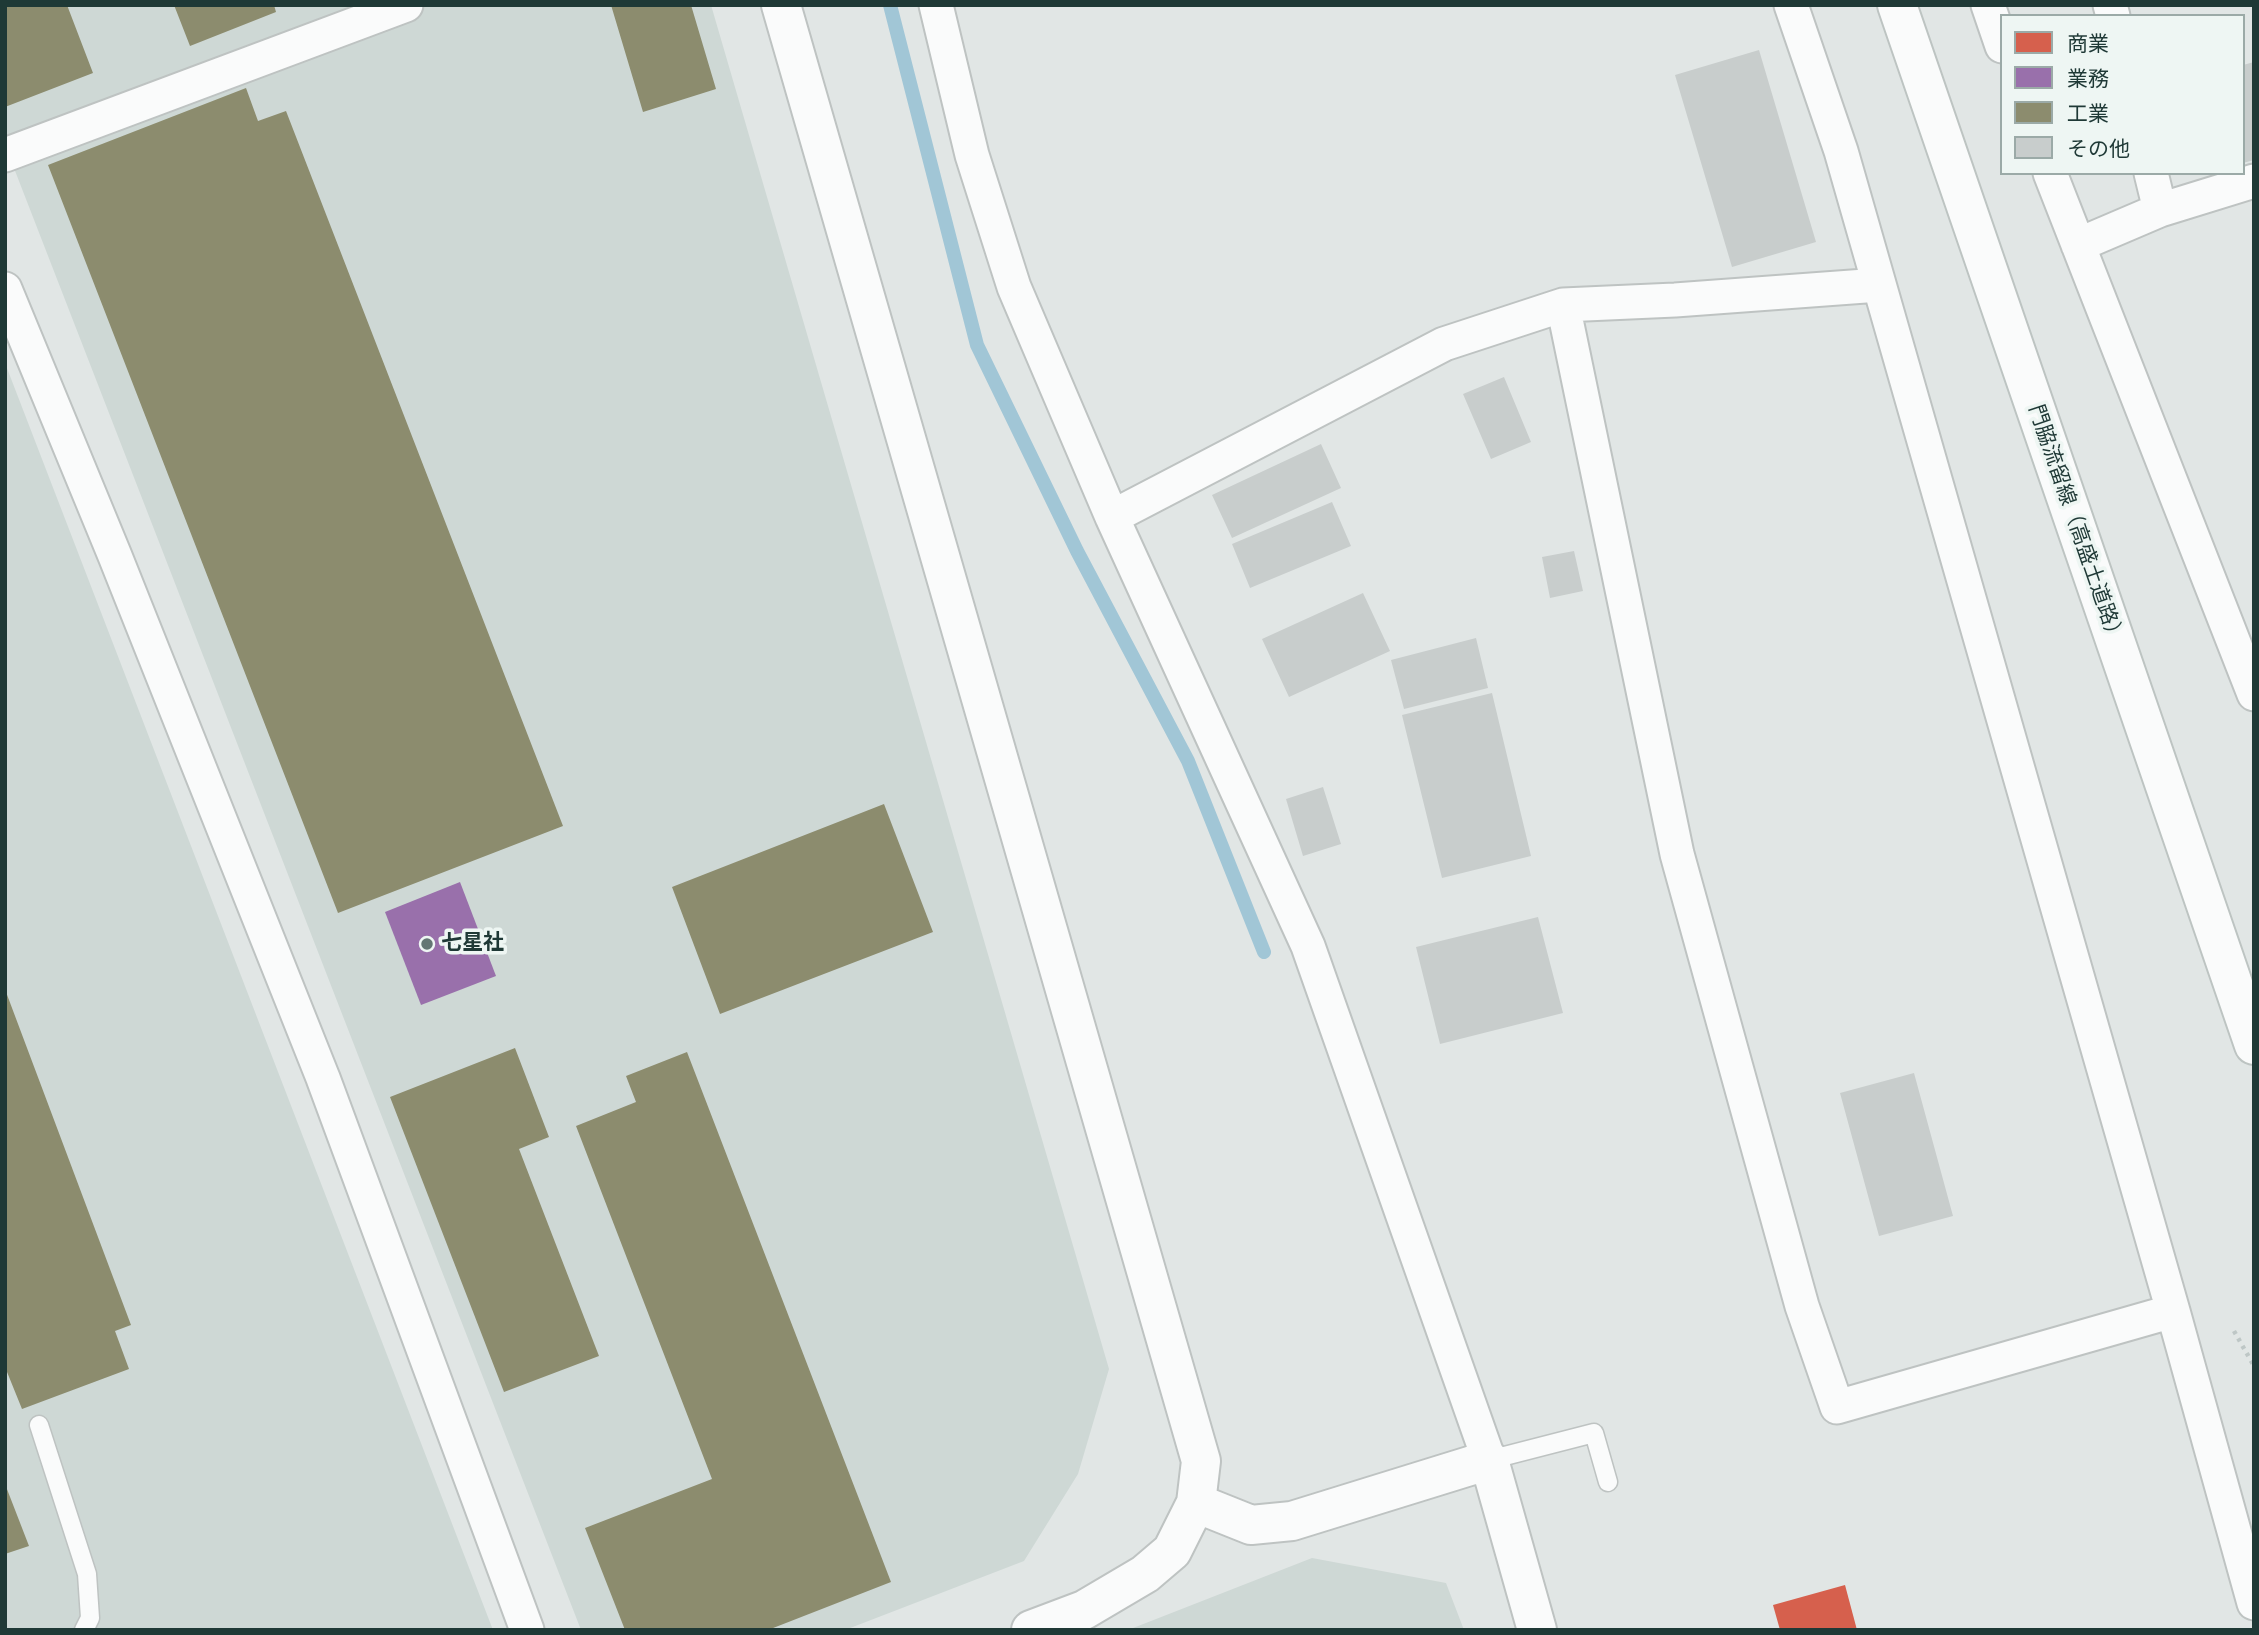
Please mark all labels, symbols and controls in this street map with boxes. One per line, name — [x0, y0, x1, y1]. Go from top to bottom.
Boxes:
legend — [2000, 14, 2245, 175]
text: 商業 — [2067, 29, 2109, 58]
text: 業務 — [2067, 64, 2109, 93]
text: 工業 — [2067, 99, 2109, 128]
text: その他 — [2067, 134, 2130, 163]
street label: 門脇流留線（高盛土道路） — [2022, 402, 2128, 648]
place label: 七星社 — [441, 931, 504, 957]
marker: 七星社 — [419, 936, 435, 952]

